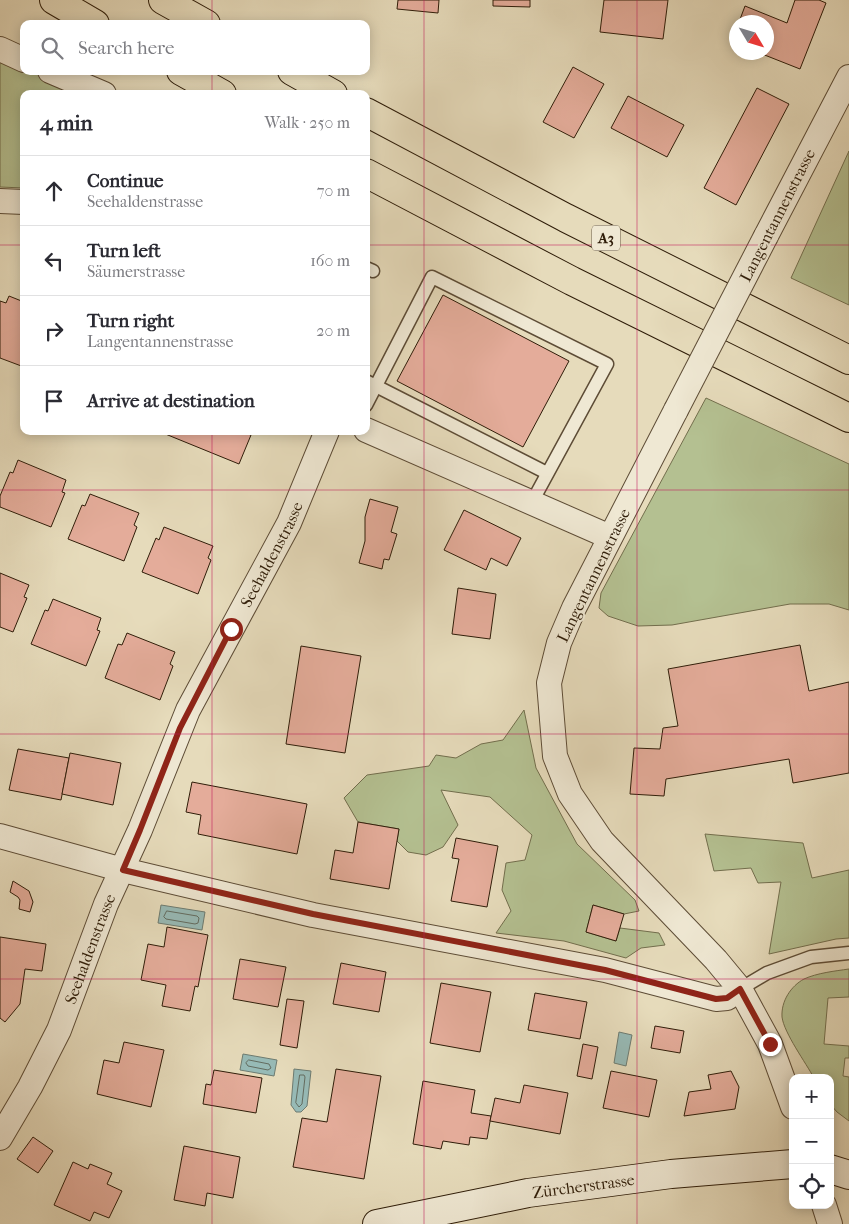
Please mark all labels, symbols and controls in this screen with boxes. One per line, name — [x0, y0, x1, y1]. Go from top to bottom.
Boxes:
north arrow — [729, 15, 774, 60]
search box — [20, 20, 370, 75]
icon: search — [38, 34, 66, 62]
text: Search here — [78, 37, 174, 59]
text: 4 min — [40, 111, 93, 135]
text: Walk · 250 m — [265, 113, 350, 132]
street label: Langentannenstrasse — [736, 146, 819, 285]
text: Continue — [87, 170, 163, 192]
icon: ahead — [40, 177, 68, 205]
text: 70 m — [317, 181, 350, 200]
text: Seehaldenstrasse — [87, 192, 203, 211]
road number: A3 — [592, 226, 620, 250]
text: Turn left — [87, 240, 161, 262]
icon: left — [40, 247, 68, 275]
text: 160 m — [310, 251, 350, 270]
text: Säumerstrasse — [87, 262, 185, 281]
text: Turn right — [87, 310, 174, 332]
icon: right — [40, 317, 68, 345]
text: 20 m — [316, 321, 350, 340]
text: Langentannenstrasse — [87, 332, 233, 351]
icon: arrive — [40, 387, 68, 415]
text: Arrive at destination — [87, 390, 255, 412]
street label: Seehaldenstrasse — [236, 499, 307, 610]
street label: Langentannenstrasse — [553, 505, 634, 645]
route start — [220, 618, 243, 641]
street label: Seehaldenstrasse — [61, 891, 120, 1007]
route end — [759, 1033, 782, 1056]
map controls — [789, 1074, 834, 1209]
button: + — [789, 1074, 834, 1119]
button: − — [789, 1119, 834, 1164]
button: locate — [789, 1164, 834, 1209]
street label: Zürcherstrasse — [531, 1170, 636, 1202]

